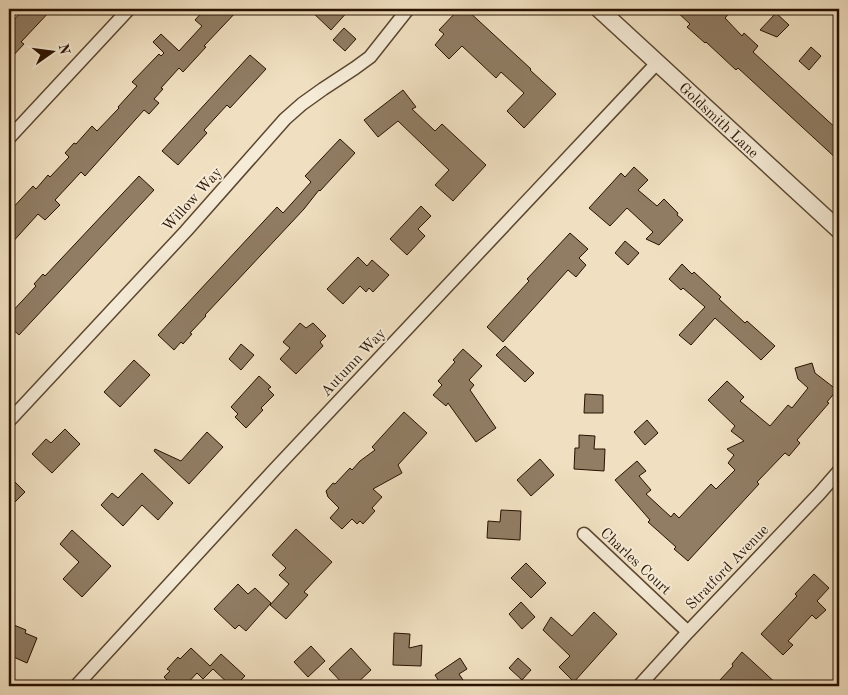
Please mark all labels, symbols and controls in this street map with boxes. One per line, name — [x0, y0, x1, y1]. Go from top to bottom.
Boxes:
north arrow — [28, 28, 78, 78]
text: N — [56, 42, 72, 56]
street label: Goldsmith Lane — [675, 81, 761, 162]
street label: Willow Way — [161, 165, 226, 235]
street label: Autumn Way — [319, 326, 389, 400]
street label: Stratford Avenue — [684, 523, 772, 613]
street label: Charles Court — [597, 526, 673, 598]

